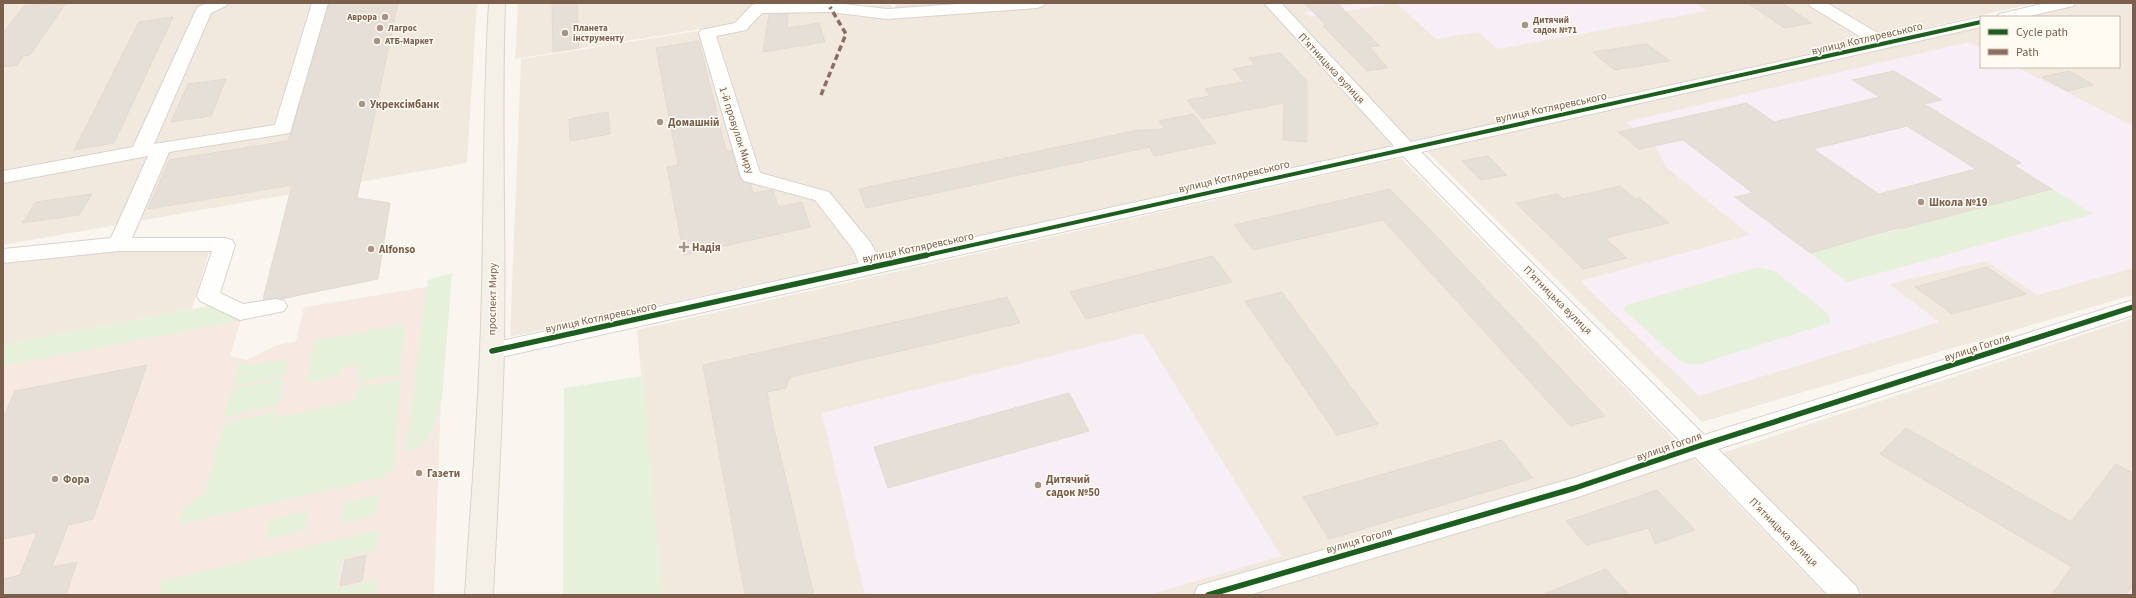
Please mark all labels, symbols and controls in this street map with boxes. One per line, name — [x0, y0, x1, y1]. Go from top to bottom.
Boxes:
place label: Аврора — [346, 11, 377, 24]
marker: Аврора — [380, 12, 390, 22]
place label: Дитячий садок №71 — [1533, 14, 1577, 37]
legend — [1980, 16, 2120, 68]
street label: вулиця Котляревського — [1810, 18, 1924, 59]
marker: Дитячий садок №71 — [1520, 20, 1530, 30]
place label: Лагрос — [387, 22, 417, 35]
place label: Планета інструменту — [573, 22, 624, 45]
marker: Лагрос — [375, 23, 385, 33]
text: Cycle path — [2016, 24, 2068, 41]
marker: Планета інструменту — [560, 28, 570, 38]
street label: Пʼятницька вулиця — [1295, 30, 1368, 107]
place label: АТБ-Маркет — [384, 35, 434, 48]
marker: АТБ-Маркет — [372, 36, 382, 46]
text: Path — [2016, 44, 2039, 61]
street label: 1-й провулок Миру — [715, 85, 758, 176]
street label: вулиця Котляревського — [1494, 88, 1608, 127]
place label: Укрексімбанк — [370, 97, 439, 112]
marker: Укрексімбанк — [357, 99, 367, 109]
place label: Домашній — [668, 115, 719, 130]
marker: Домашній — [655, 117, 665, 127]
street label: вулиця Котляревського — [1177, 156, 1291, 197]
place label: Школа №19 — [1929, 195, 1988, 210]
marker: Школа №19 — [1916, 197, 1926, 207]
street label: вулиця Котляревського — [861, 228, 975, 267]
place label: Надія — [692, 240, 721, 255]
place label: Alfonso — [378, 242, 415, 257]
marker: Надія — [679, 242, 689, 252]
marker: Alfonso — [366, 244, 376, 254]
street label: проспект Миру — [484, 263, 501, 335]
street label: Пʼятницька вулиця — [1520, 263, 1595, 338]
street label: вулиця Котляревського — [544, 298, 658, 337]
street label: вулиця Гоголя — [1942, 330, 2012, 365]
street label: вулиця Гоголя — [1634, 428, 1704, 465]
place label: Газети — [427, 466, 460, 481]
marker: Газети — [414, 468, 424, 478]
place label: Фора — [63, 472, 90, 487]
place label: Дитячий садок №50 — [1046, 472, 1100, 500]
marker: Фора — [50, 474, 60, 484]
marker: Дитячий садок №50 — [1033, 480, 1043, 490]
street label: Пʼятницька вулиця — [1746, 495, 1821, 570]
street label: вулиця Гоголя — [1324, 524, 1394, 557]

